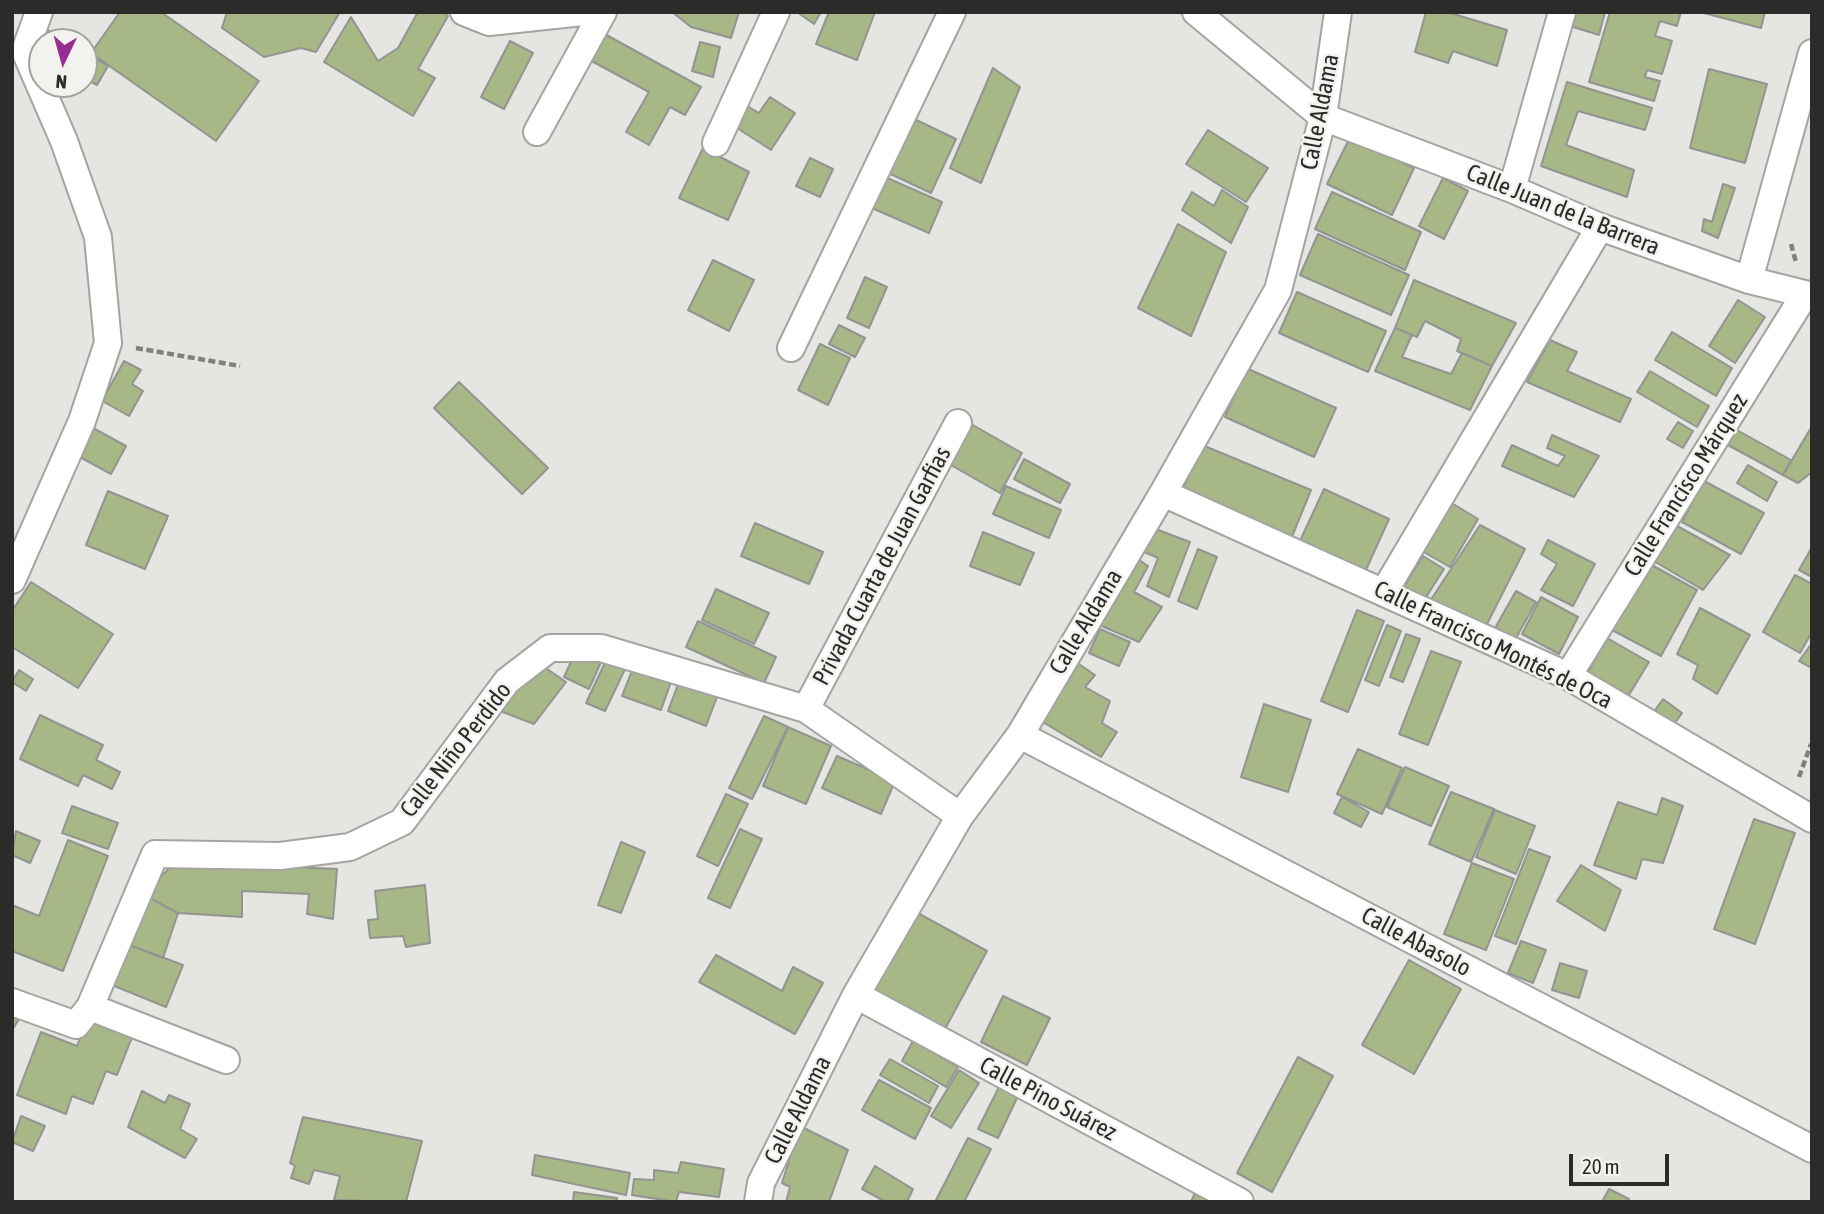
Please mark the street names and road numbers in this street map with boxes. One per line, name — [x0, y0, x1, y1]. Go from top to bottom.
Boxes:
street label: Calle Aldama — [1295, 52, 1345, 172]
street label: Calle Juan de la Barrera — [1462, 158, 1664, 262]
street label: Calle Francisco Márquez — [1618, 388, 1754, 582]
street label: Privada Cuarta de Juan Garfias — [807, 442, 957, 690]
street label: Calle Aldama — [1043, 564, 1129, 680]
street label: Calle Francisco Montés de Oca — [1369, 575, 1617, 715]
street label: Calle Niño Perdido — [394, 677, 518, 823]
street label: Calle Abasolo — [1356, 901, 1476, 983]
street label: Calle Aldama — [759, 1051, 837, 1169]
street label: Calle Pino Suárez — [975, 1051, 1121, 1147]

